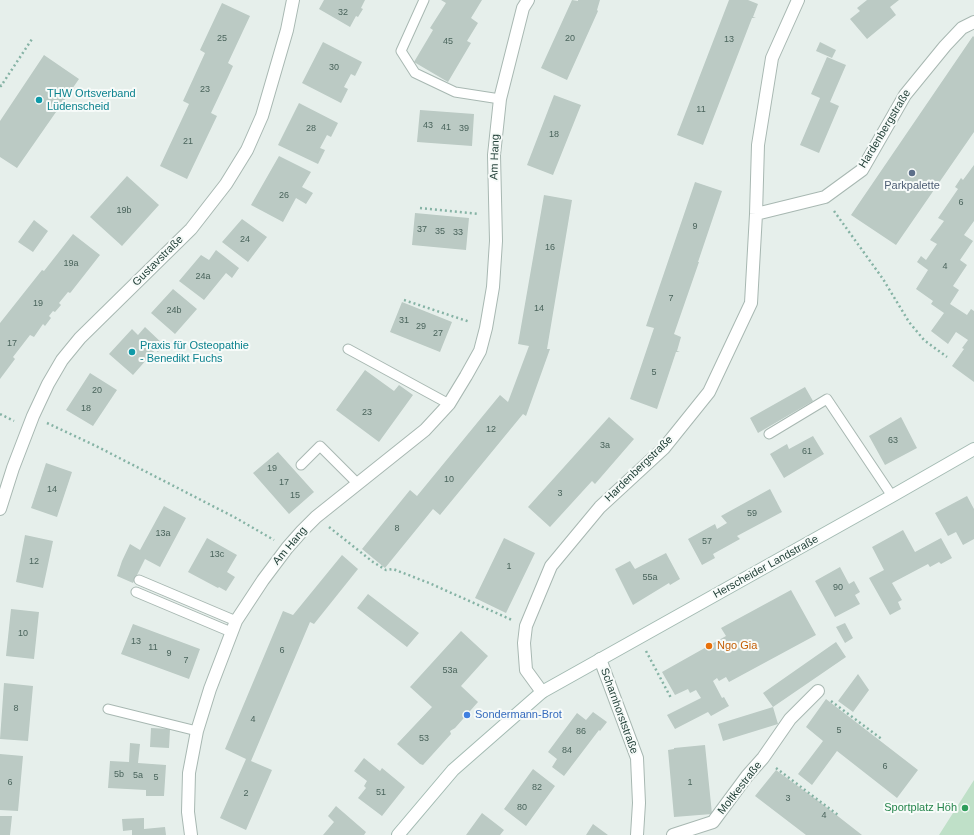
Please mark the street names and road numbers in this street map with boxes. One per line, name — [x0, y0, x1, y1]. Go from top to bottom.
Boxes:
street label: Hardenbergstraße — [856, 87, 914, 171]
street label: Am Hang — [488, 134, 502, 180]
street label: Gustavstraße — [130, 233, 186, 289]
street label: Hardenbergstraße — [602, 433, 676, 505]
street label: Am Hang — [270, 524, 310, 568]
street label: Herscheider Landstraße — [711, 533, 821, 601]
street label: Scharnhorststraße — [597, 666, 641, 756]
street label: Moltkestraße — [715, 759, 765, 817]

